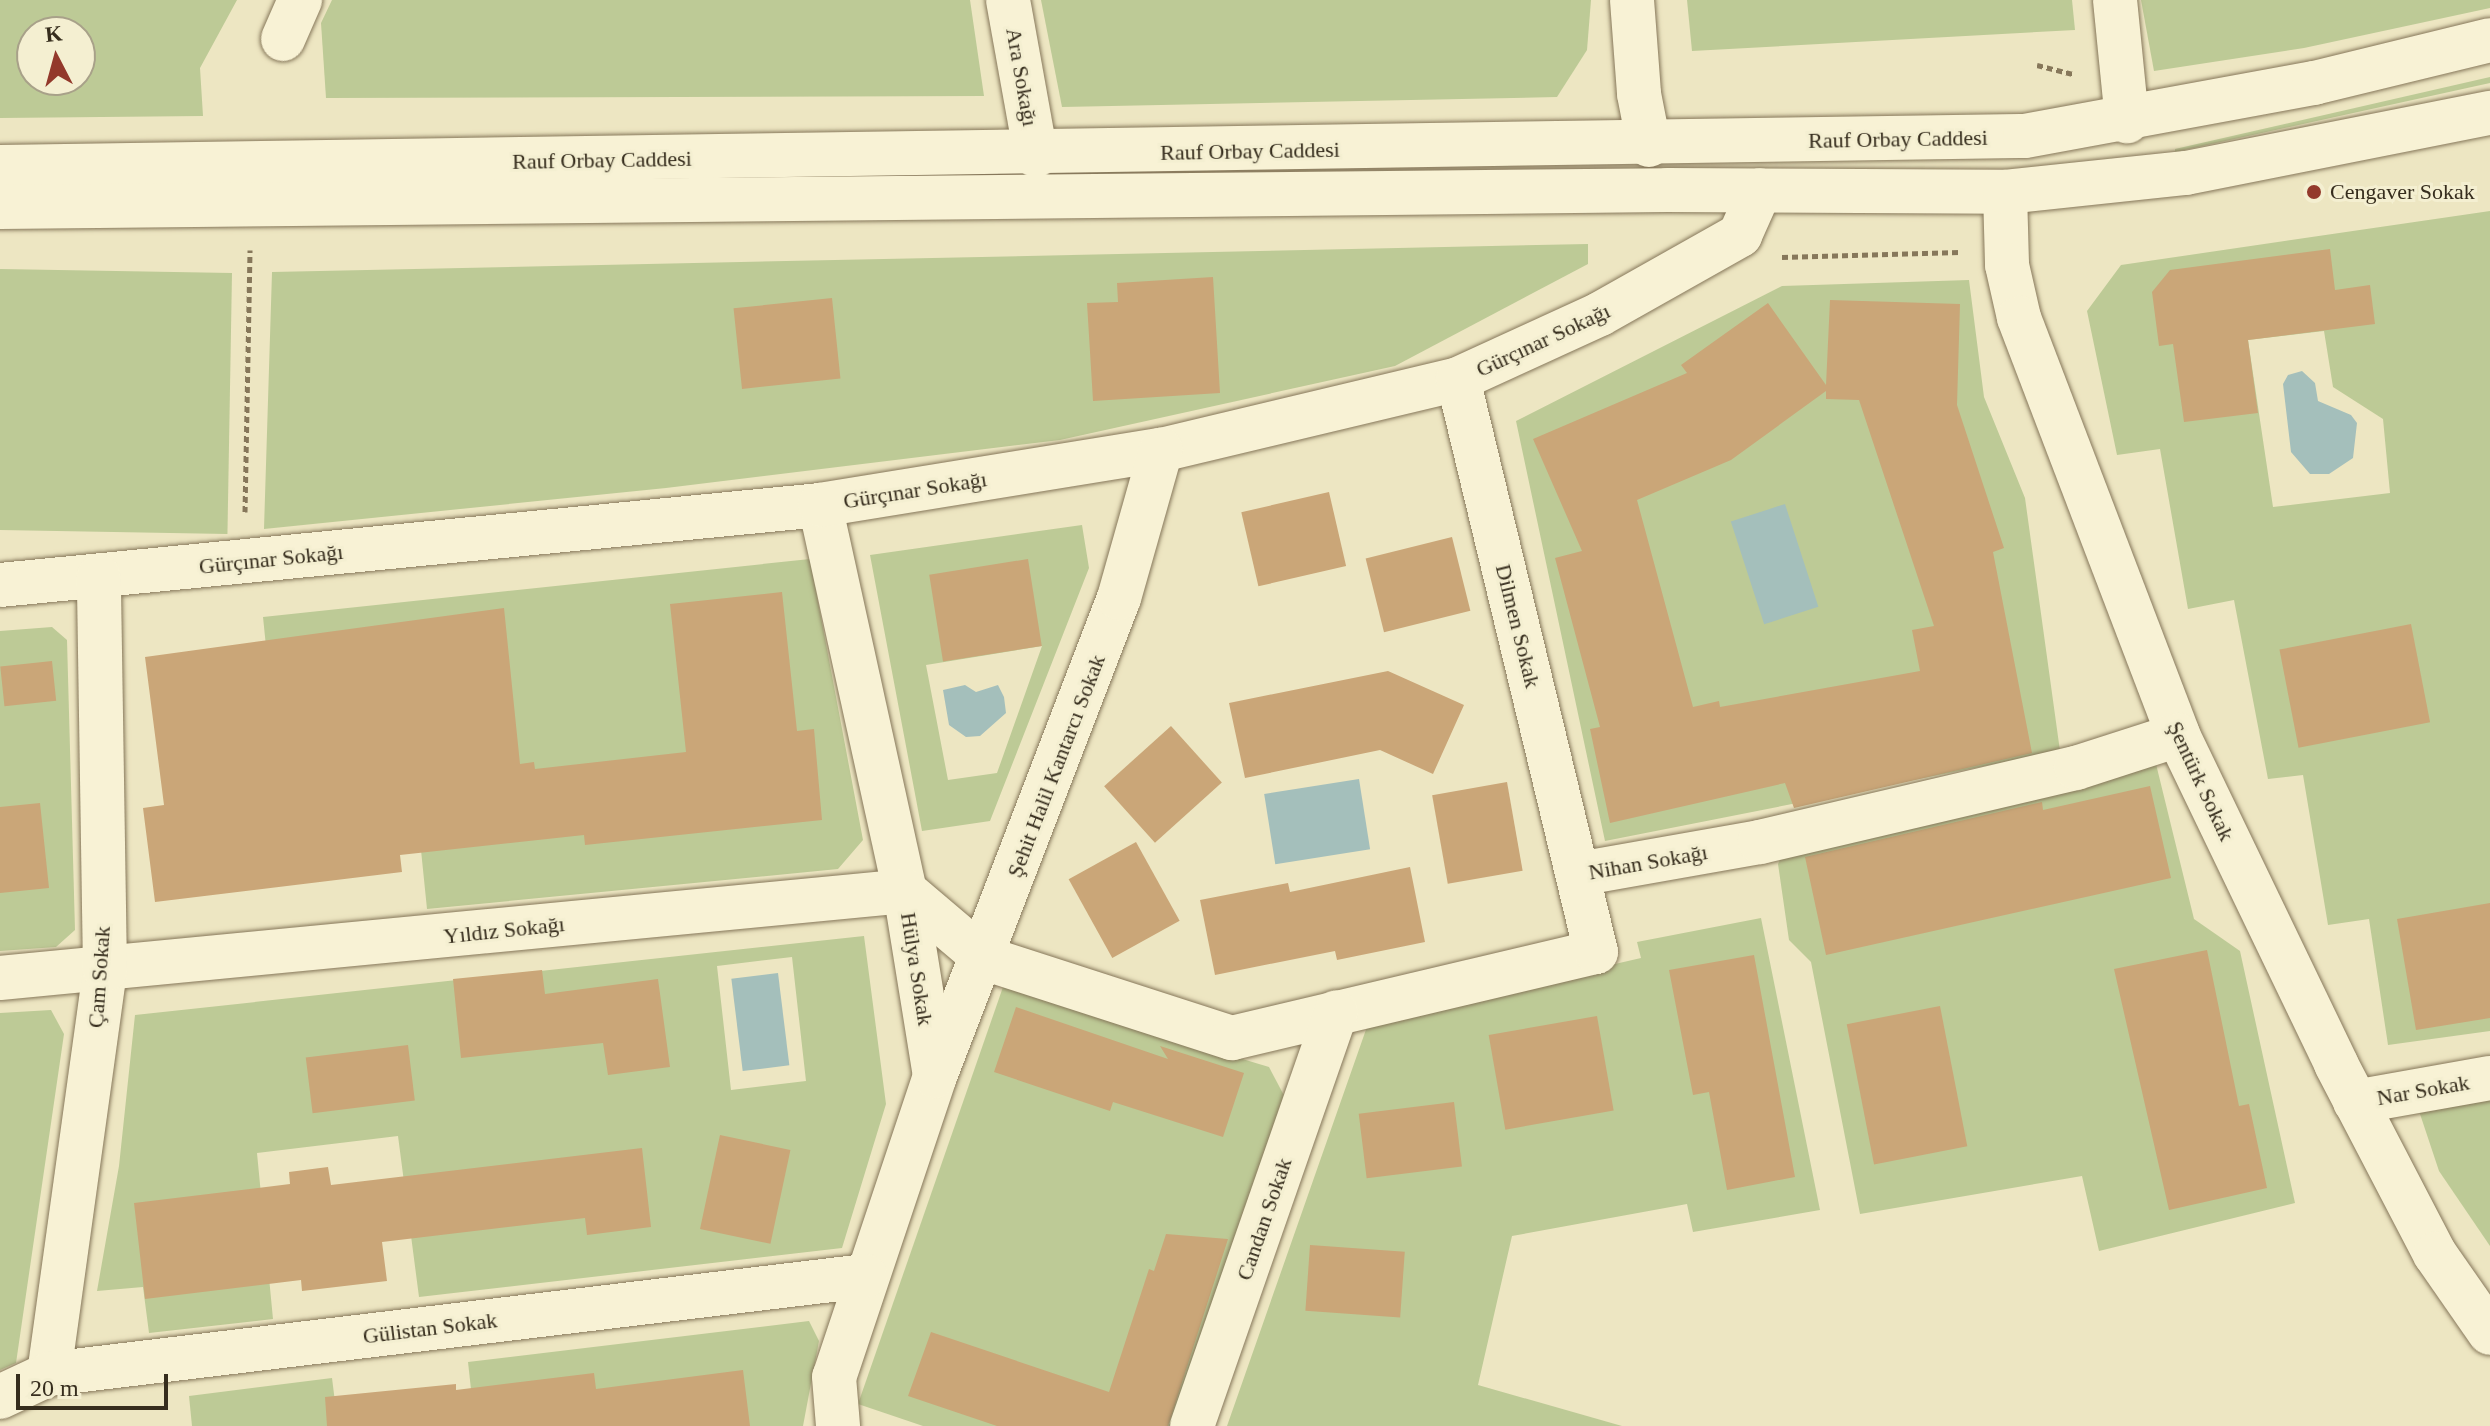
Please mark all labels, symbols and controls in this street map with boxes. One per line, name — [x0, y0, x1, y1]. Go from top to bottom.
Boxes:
north arrow — [16, 16, 96, 96]
text: K — [44, 20, 63, 47]
street label: Ara Sokağı — [1000, 26, 1044, 128]
street label: Rauf Orbay Caddesi — [1808, 124, 1988, 154]
street label: Rauf Orbay Caddesi — [1160, 136, 1340, 166]
street label: Rauf Orbay Caddesi — [512, 145, 692, 175]
place label: Cengaver Sokak — [2330, 179, 2475, 205]
marker: Cengaver Sokak — [2305, 183, 2323, 201]
street label: Gürçınar Sokağı — [1472, 297, 1614, 383]
street label: Gürçınar Sokağı — [841, 466, 989, 514]
street label: Gürçınar Sokağı — [198, 538, 344, 580]
street label: Dilmen Sokak — [1490, 561, 1546, 691]
street label: Şehit Halil Kantarcı Sokak — [1001, 651, 1111, 881]
street label: Şentürk Sokak — [2162, 717, 2240, 845]
street label: Nihan Sokağı — [1586, 839, 1710, 885]
street label: Yıldız Sokağı — [442, 911, 566, 949]
street label: Hülya Sokak — [895, 911, 939, 1027]
street label: Çam Sokak — [82, 925, 116, 1029]
street label: Nar Sokak — [2375, 1069, 2471, 1111]
street label: Candan Sokak — [1231, 1154, 1297, 1284]
street label: Gülistan Sokak — [361, 1307, 499, 1349]
scale bar — [20, 1358, 172, 1408]
text: 20 m — [30, 1375, 79, 1401]

